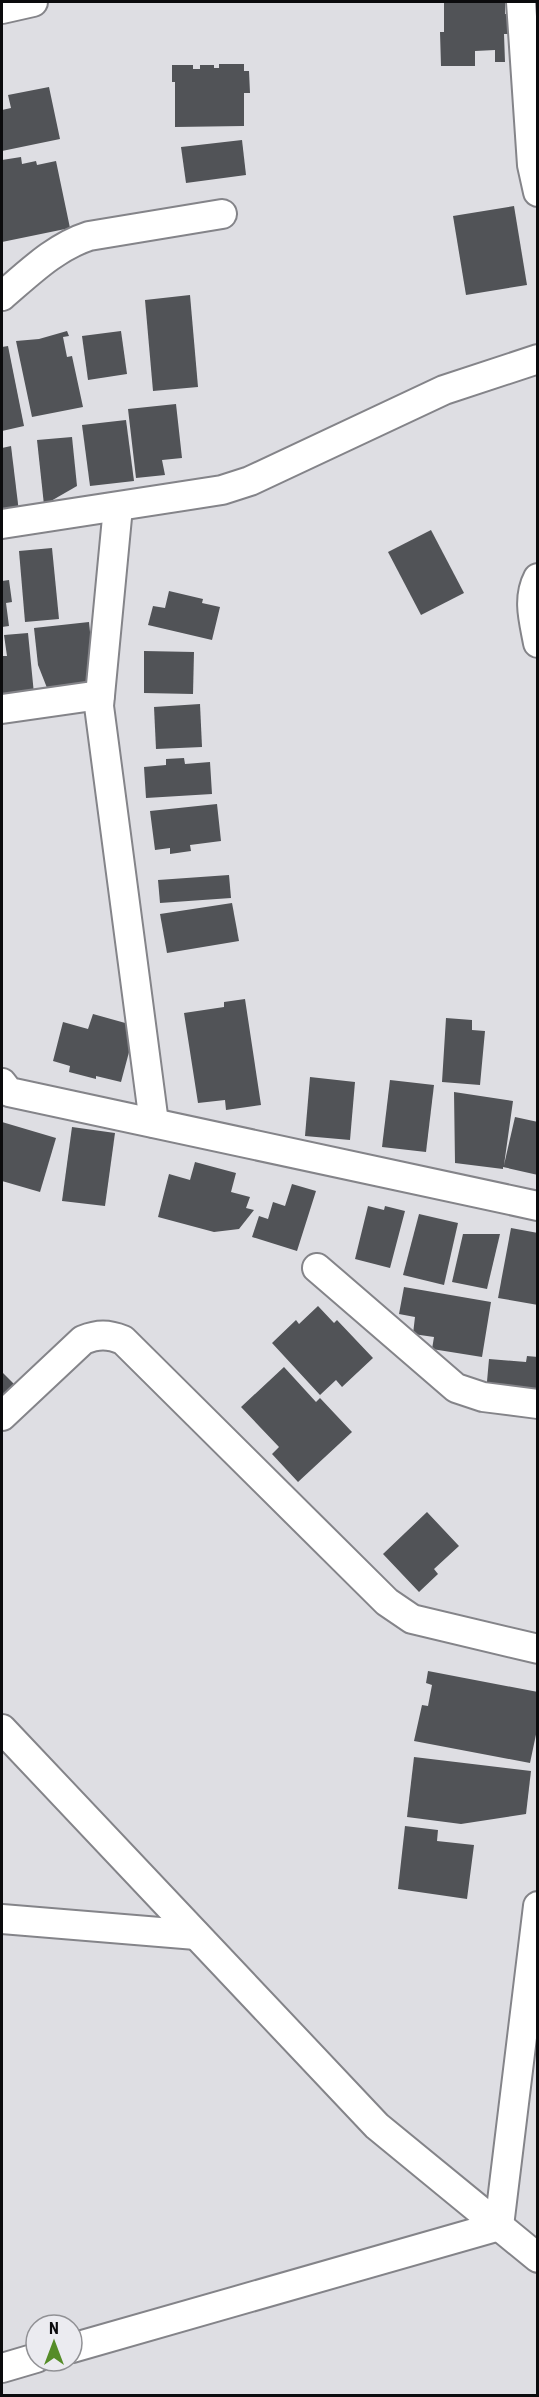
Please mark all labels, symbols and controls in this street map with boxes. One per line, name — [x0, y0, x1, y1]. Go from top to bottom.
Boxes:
north arrow — [24, 2313, 84, 2373]
text: N — [49, 2319, 59, 2338]

